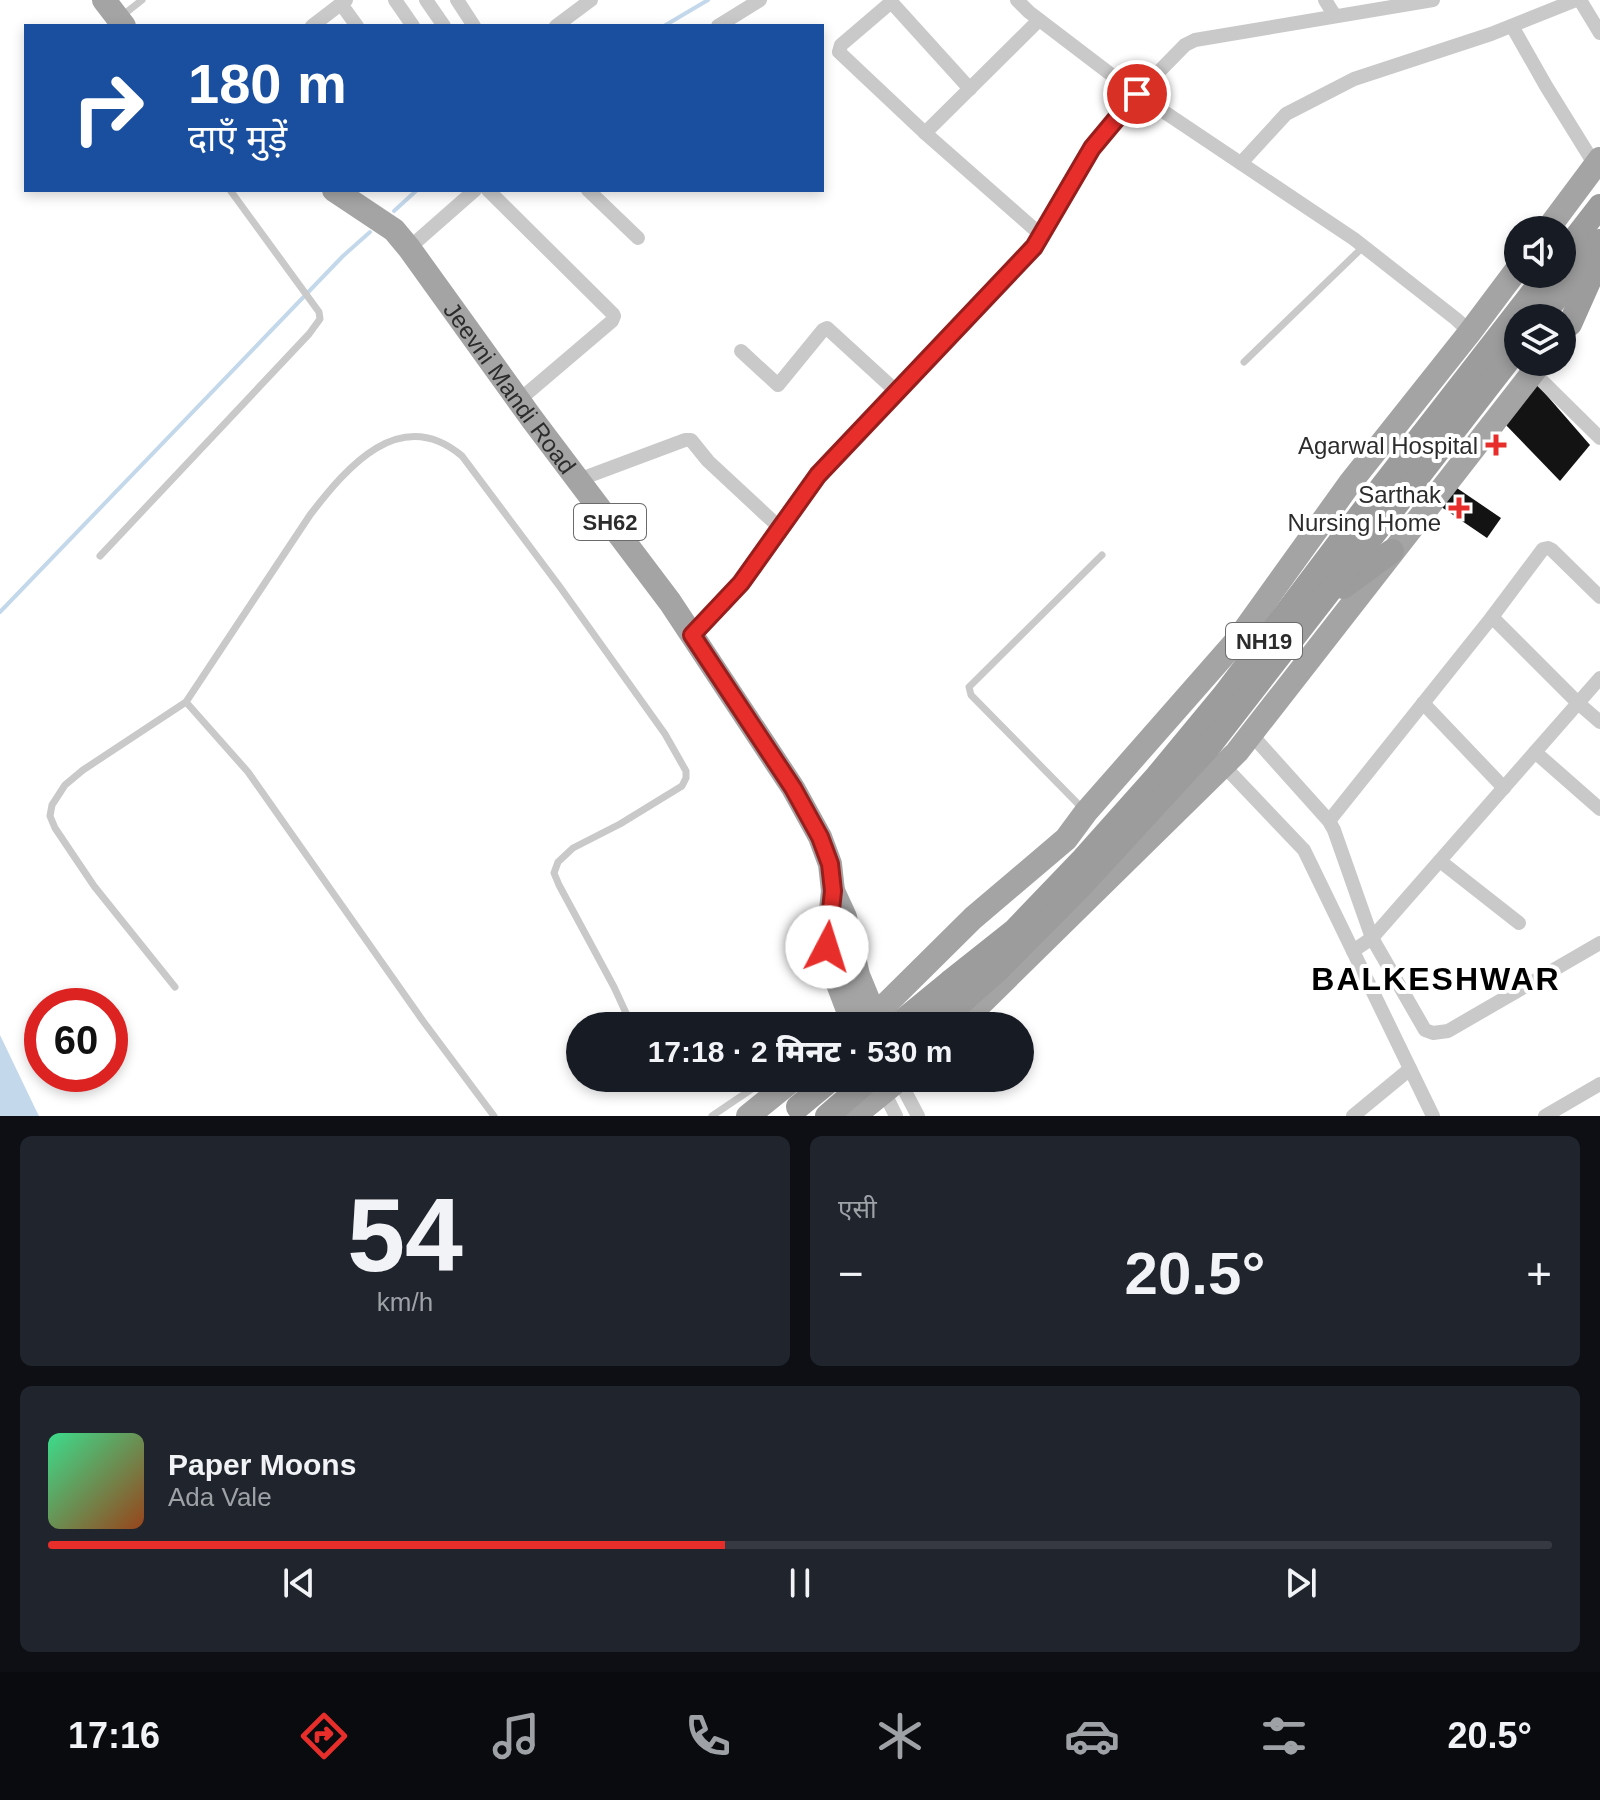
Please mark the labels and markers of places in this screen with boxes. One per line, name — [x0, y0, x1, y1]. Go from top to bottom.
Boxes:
pin — [1103, 60, 1171, 128]
place label: Agarwal Hospital — [1298, 432, 1478, 459]
marker: Agarwal Hospital — [1485, 434, 1507, 456]
place label: Sarthak Nursing Home — [1288, 481, 1442, 536]
marker: Sarthak Nursing Home — [1448, 497, 1470, 519]

